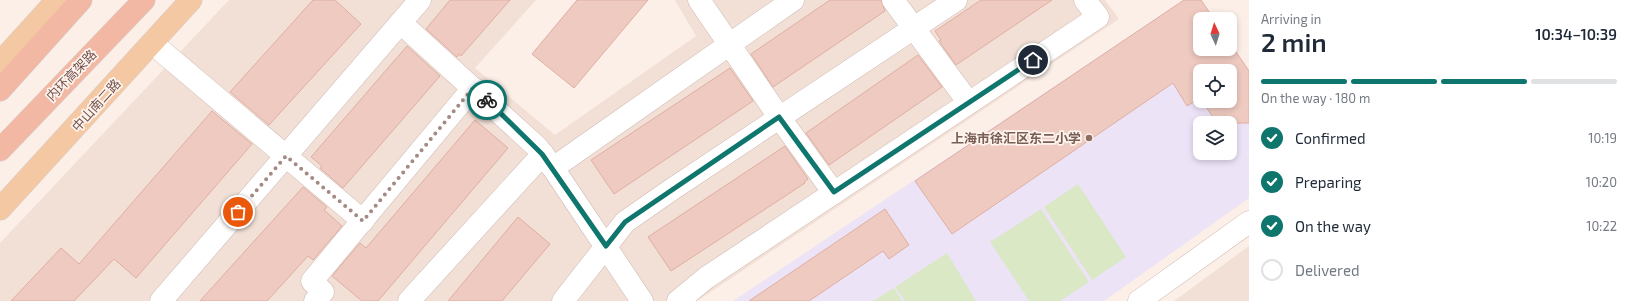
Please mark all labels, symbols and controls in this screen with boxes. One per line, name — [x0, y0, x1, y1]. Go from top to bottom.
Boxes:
text: Arriving in — [1261, 11, 1321, 27]
north arrow — [1193, 12, 1237, 56]
map controls — [1193, 12, 1237, 160]
text: 10:34–10:39 — [1535, 25, 1617, 43]
text: 2 min — [1261, 26, 1327, 57]
pin — [1016, 43, 1050, 77]
street label: 内环高架路 — [43, 46, 99, 104]
icon: home — [1022, 49, 1044, 71]
button: locate — [1193, 64, 1237, 108]
street label: 中山南二路 — [68, 75, 124, 135]
courier — [467, 80, 507, 120]
icon: bike — [476, 89, 498, 111]
text: On the way · 180 m — [1261, 90, 1371, 106]
button: layers — [1193, 116, 1237, 160]
icon: check — [1261, 127, 1283, 149]
text: Confirmed — [1295, 129, 1366, 147]
place label: 上海市徐汇区东二小学 — [951, 130, 1081, 146]
text: 10:19 — [1588, 130, 1617, 146]
marker: 上海市徐汇区东二小学 — [1084, 133, 1094, 143]
icon: check — [1261, 171, 1283, 193]
text: Preparing — [1295, 173, 1361, 191]
text: 10:20 — [1586, 174, 1617, 190]
pin — [221, 195, 255, 229]
icon: bag — [227, 201, 249, 223]
icon: check — [1261, 215, 1283, 237]
text: On the way — [1295, 217, 1371, 235]
text: 10:22 — [1586, 218, 1617, 234]
text: Delivered — [1295, 261, 1360, 279]

